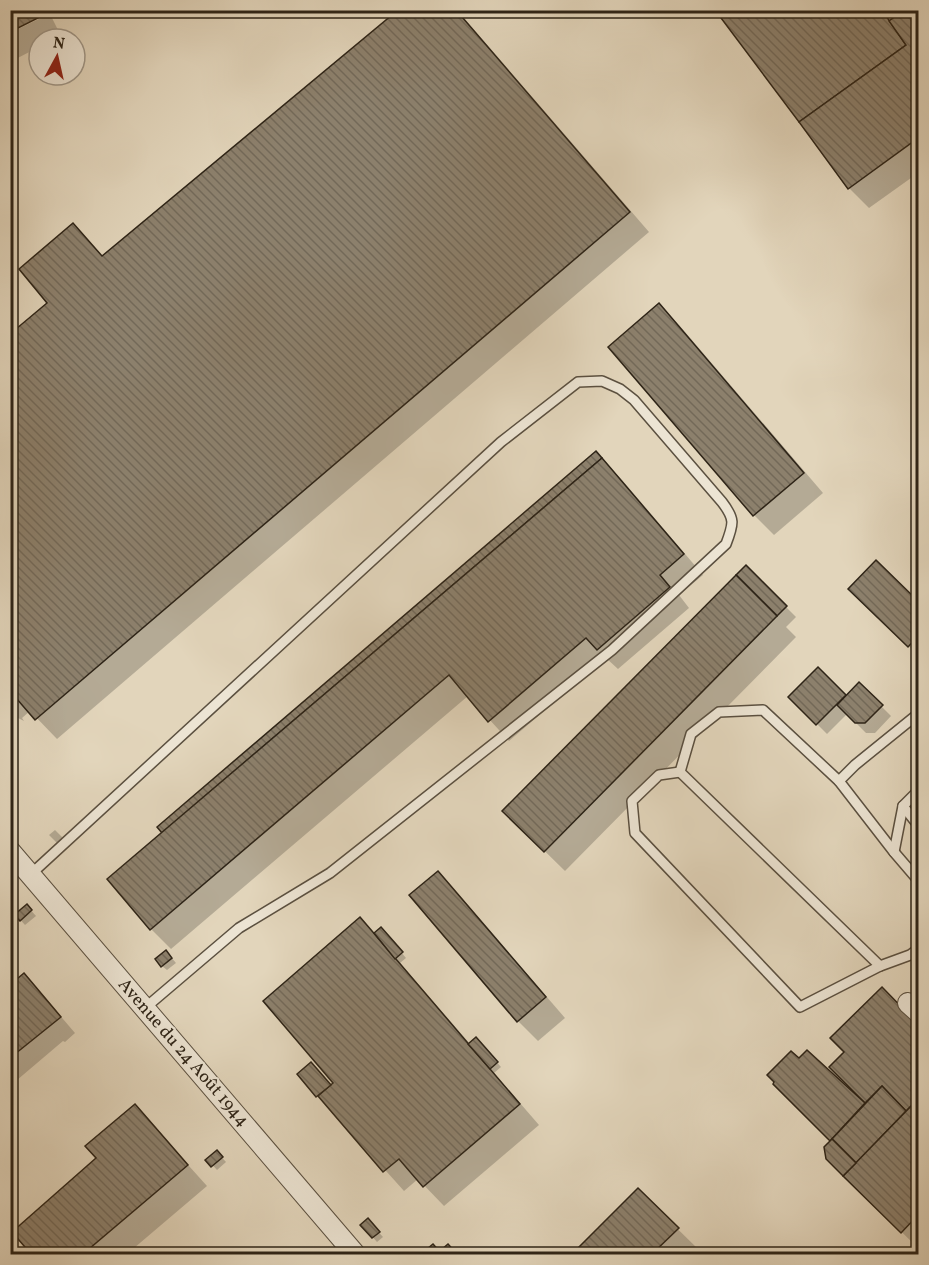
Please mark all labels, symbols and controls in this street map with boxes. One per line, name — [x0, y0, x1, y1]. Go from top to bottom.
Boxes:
north arrow — [27, 27, 87, 87]
text: N — [52, 32, 66, 56]
street label: Avenue du 24 Août 1944 — [112, 973, 254, 1133]

